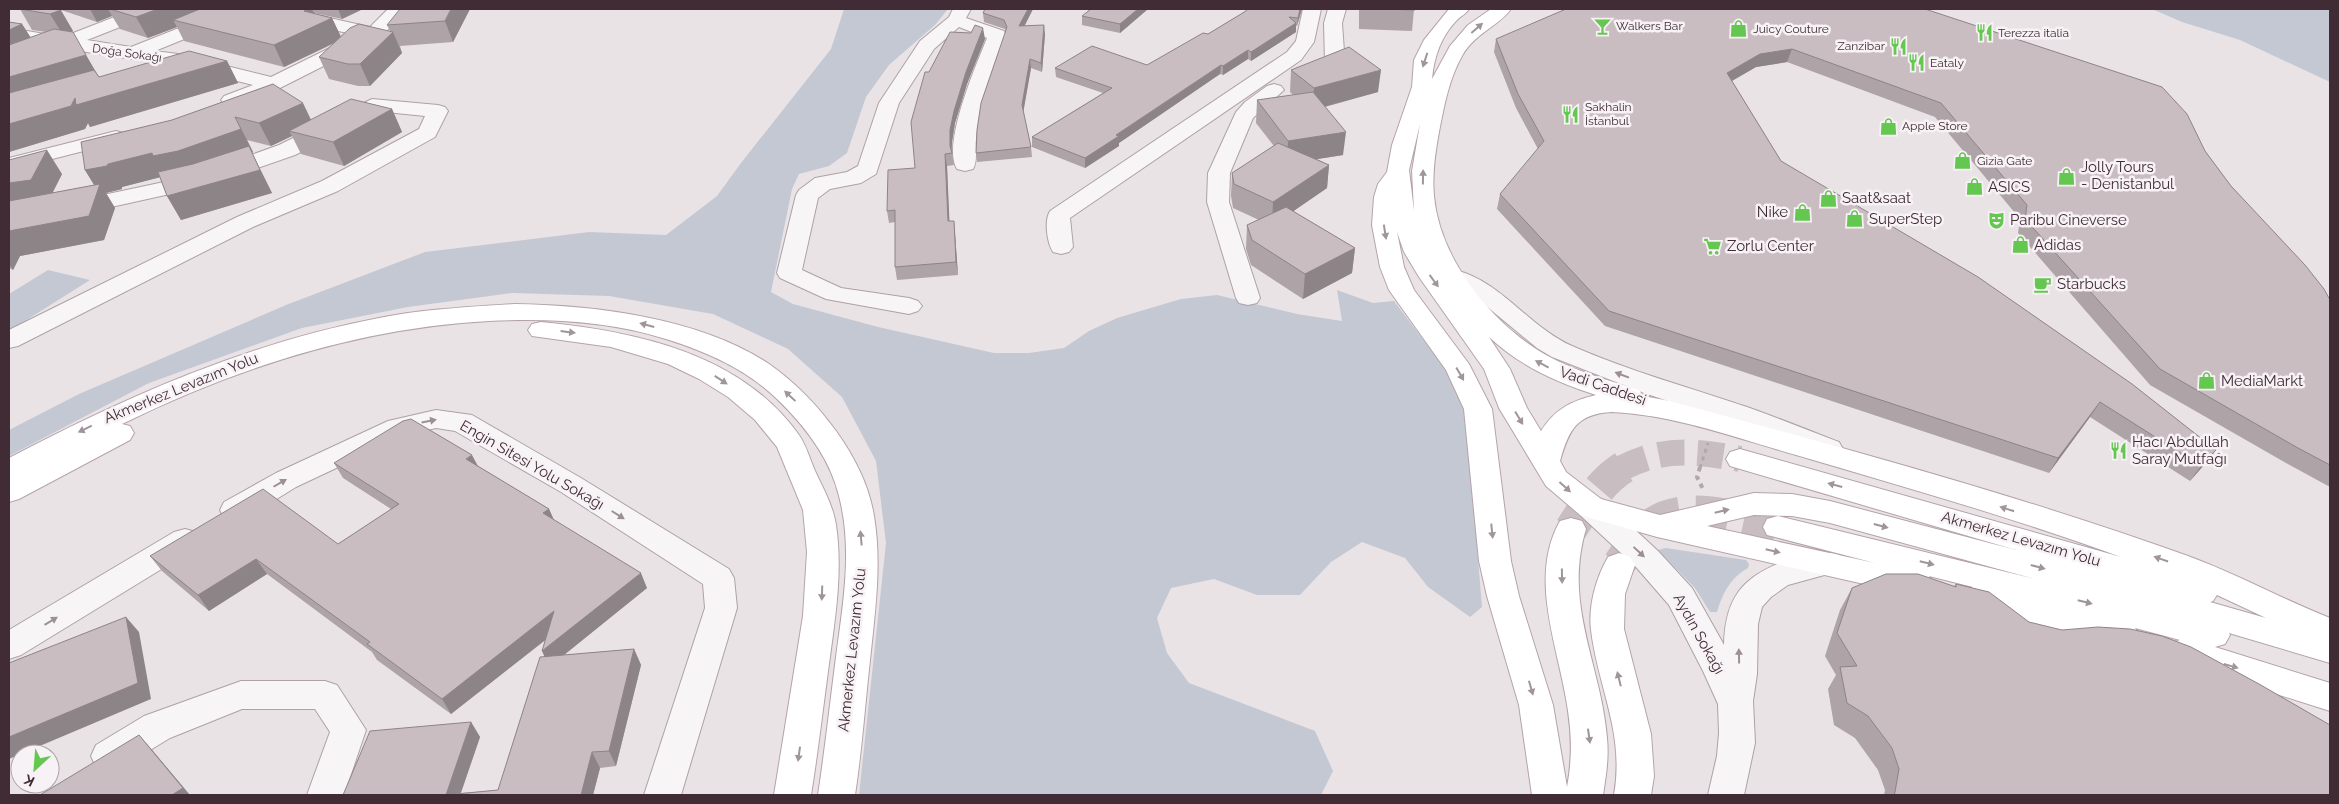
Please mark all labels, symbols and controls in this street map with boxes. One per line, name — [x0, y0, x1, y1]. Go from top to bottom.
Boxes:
bar icon: Walkers Bar — [1592, 16, 1612, 36]
place label: Walkers Bar — [1616, 19, 1683, 33]
shop icon: Juicy Couture — [1729, 19, 1749, 39]
place label: Juicy Couture — [1753, 22, 1829, 36]
one-way arrow — [1471, 23, 1483, 34]
restaurant icon: Terezza italia — [1974, 23, 1994, 43]
place label: Terezza italia — [1998, 26, 2069, 40]
restaurant icon: Zanzibar — [1889, 36, 1909, 56]
place label: Zanzibar — [1837, 39, 1886, 53]
street label: Doğa Sokağı — [91, 41, 163, 65]
one-way arrow — [1421, 53, 1429, 68]
restaurant icon: Eataly — [1906, 53, 1926, 73]
place label: Eataly — [1930, 56, 1964, 70]
place label: Sakhalin İstanbul — [1585, 100, 1632, 128]
restaurant icon: Sakhalin İstanbul — [1561, 104, 1581, 124]
shop icon: Apple Store — [1878, 116, 1898, 136]
place label: Apple Store — [1902, 119, 1968, 133]
shop icon: Gizia Gate — [1953, 151, 1973, 171]
place label: Gizia Gate — [1977, 154, 2032, 168]
place label: Jolly Tours - Denistanbul — [2081, 158, 2175, 193]
shop icon: Jolly Tours - Denistanbul — [2057, 166, 2077, 186]
one-way arrow — [1419, 168, 1427, 184]
shop icon: ASICS — [1964, 177, 1984, 197]
place label: ASICS — [1988, 178, 2030, 196]
shop icon: Saat&saat — [1818, 188, 1838, 208]
place label: Saat&saat — [1842, 189, 1911, 207]
shop icon: Nike — [1792, 202, 1812, 222]
place label: Nike — [1757, 203, 1788, 221]
shop icon: SuperStep — [1845, 209, 1865, 229]
place label: SuperStep — [1869, 210, 1942, 228]
theatre icon: Paribu Cineverse — [1986, 210, 2006, 230]
place label: Paribu Cineverse — [2010, 211, 2127, 229]
one-way arrow — [1381, 225, 1389, 241]
shop icon: Adidas — [2010, 235, 2030, 255]
supermarket icon: Zorlu Center — [1703, 236, 1723, 256]
place label: Adidas — [2034, 236, 2081, 254]
place label: Zorlu Center — [1727, 237, 1815, 255]
one-way arrow — [1429, 274, 1439, 287]
cafe icon: Starbucks — [2033, 274, 2053, 294]
place label: Starbucks — [2057, 275, 2126, 293]
one-way arrow — [639, 321, 654, 329]
one-way arrow — [560, 328, 576, 336]
street label: Akmerkez Levazım Yolu — [101, 349, 261, 427]
one-way arrow — [1535, 360, 1550, 368]
street label: Vadi Caddesi — [1557, 363, 1649, 409]
one-way arrow — [1456, 366, 1464, 381]
one-way arrow — [1614, 371, 1629, 379]
shop icon: MediaMarkt — [2197, 371, 2217, 391]
place label: MediaMarkt — [2221, 372, 2303, 390]
one-way arrow — [715, 376, 728, 385]
one-way arrow — [785, 390, 797, 402]
one-way arrow — [1514, 412, 1523, 425]
one-way arrow — [421, 416, 437, 424]
street label: Engin Sitesi Yolu Sokağı — [457, 416, 607, 514]
one-way arrow — [78, 425, 92, 433]
place label: Hacı Abdullah Saray Mutfağı — [2132, 433, 2229, 468]
restaurant icon: Hacı Abdullah Saray Mutfağı — [2108, 441, 2128, 461]
one-way arrow — [273, 479, 286, 488]
one-way arrow — [1559, 481, 1571, 493]
one-way arrow — [1827, 481, 1842, 489]
one-way arrow — [1999, 504, 2014, 512]
one-way arrow — [1714, 507, 1729, 515]
street label: Akmerkez Levazım Yolu — [1939, 508, 2103, 570]
one-way arrow — [611, 510, 624, 520]
one-way arrow — [1873, 522, 1888, 530]
one-way arrow — [1488, 523, 1496, 539]
one-way arrow — [857, 530, 865, 546]
one-way arrow — [1633, 546, 1645, 558]
one-way arrow — [1766, 547, 1782, 555]
one-way arrow — [2153, 555, 2168, 563]
one-way arrow — [1920, 560, 1935, 568]
one-way arrow — [2030, 564, 2045, 572]
street label: Akmerkez Levazım Yolu — [834, 567, 870, 733]
one-way arrow — [1558, 568, 1566, 584]
one-way arrow — [817, 586, 825, 602]
street label: Aydın Sokağı — [1669, 591, 1729, 677]
one-way arrow — [2077, 599, 2092, 607]
one-way arrow — [44, 617, 57, 626]
one-way arrow — [1735, 647, 1743, 663]
one-way arrow — [2224, 662, 2239, 670]
one-way arrow — [1615, 671, 1623, 686]
one-way arrow — [1528, 681, 1536, 696]
one-way arrow — [1585, 728, 1593, 744]
north arrow — [10, 744, 60, 794]
one-way arrow — [795, 746, 803, 762]
text: K — [21, 771, 37, 790]

